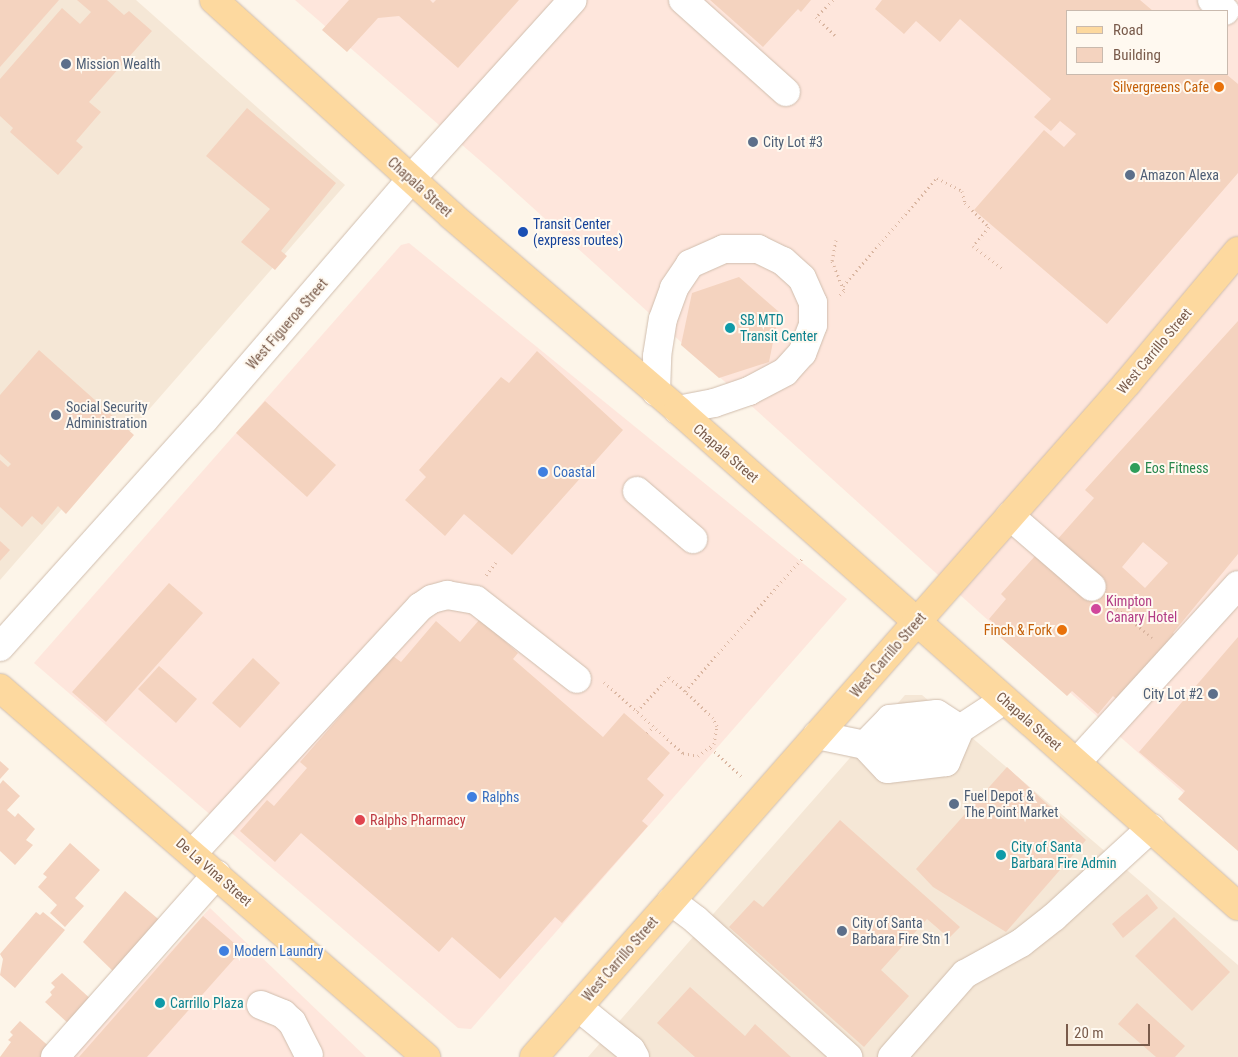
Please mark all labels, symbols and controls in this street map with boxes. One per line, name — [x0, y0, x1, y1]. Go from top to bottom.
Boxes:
legend — [1066, 10, 1228, 75]
text: Road — [1113, 21, 1143, 39]
text: Building — [1113, 46, 1161, 64]
place label: Mission Wealth — [76, 56, 161, 72]
marker: Mission Wealth — [60, 58, 72, 70]
place label: Silvergreens Cafe — [1113, 79, 1209, 95]
marker: Silvergreens Cafe — [1213, 81, 1225, 93]
place label: City Lot #3 — [763, 134, 823, 150]
marker: City Lot #3 — [747, 136, 759, 148]
street label: Chapala Street — [384, 154, 456, 220]
place label: Amazon Alexa — [1140, 167, 1219, 183]
marker: Amazon Alexa — [1124, 169, 1136, 181]
place label: Transit Center (express routes) — [533, 216, 623, 248]
marker: Transit Center (express routes) — [517, 226, 529, 238]
street label: West Figueroa Street — [243, 275, 331, 373]
street label: West Carrillo Street — [1113, 305, 1195, 397]
place label: SB MTD Transit Center — [740, 312, 817, 344]
marker: SB MTD Transit Center — [724, 322, 736, 334]
place label: Social Security Administration — [66, 399, 148, 432]
marker: Social Security Administration — [50, 409, 62, 421]
street label: Chapala Street — [690, 420, 762, 486]
place label: Eos Fitness — [1145, 460, 1209, 476]
marker: Eos Fitness — [1129, 462, 1141, 474]
place label: Coastal — [553, 464, 595, 480]
marker: Coastal — [537, 466, 549, 478]
place label: Kimpton Canary Hotel — [1106, 593, 1177, 626]
marker: Kimpton Canary Hotel — [1090, 603, 1102, 615]
street label: West Carrillo Street — [847, 609, 929, 701]
place label: Finch & Fork — [984, 622, 1052, 638]
marker: Finch & Fork — [1056, 624, 1068, 636]
place label: City Lot #2 — [1143, 686, 1203, 702]
street label: Chapala Street — [993, 688, 1065, 754]
marker: City Lot #2 — [1207, 688, 1219, 700]
place label: Fuel Depot & The Point Market — [964, 788, 1058, 820]
place label: Ralphs — [482, 789, 519, 805]
marker: Ralphs — [466, 791, 478, 803]
marker: Fuel Depot & The Point Market — [948, 798, 960, 810]
place label: Ralphs Pharmacy — [370, 812, 466, 828]
marker: Ralphs Pharmacy — [354, 814, 366, 826]
street label: De La Vina Street — [173, 835, 255, 909]
place label: City of Santa Barbara Fire Admin — [1011, 839, 1117, 872]
marker: City of Santa Barbara Fire Admin — [995, 849, 1007, 861]
street label: West Carrillo Street — [579, 913, 661, 1005]
place label: City of Santa Barbara Fire Stn 1 — [852, 915, 950, 948]
marker: City of Santa Barbara Fire Stn 1 — [836, 925, 848, 937]
place label: Modern Laundry — [234, 943, 323, 959]
marker: Modern Laundry — [218, 945, 230, 957]
place label: Carrillo Plaza — [170, 995, 244, 1011]
marker: Carrillo Plaza — [154, 997, 166, 1009]
scale bar — [1068, 1014, 1152, 1046]
text: 20 m — [1074, 1024, 1104, 1042]

